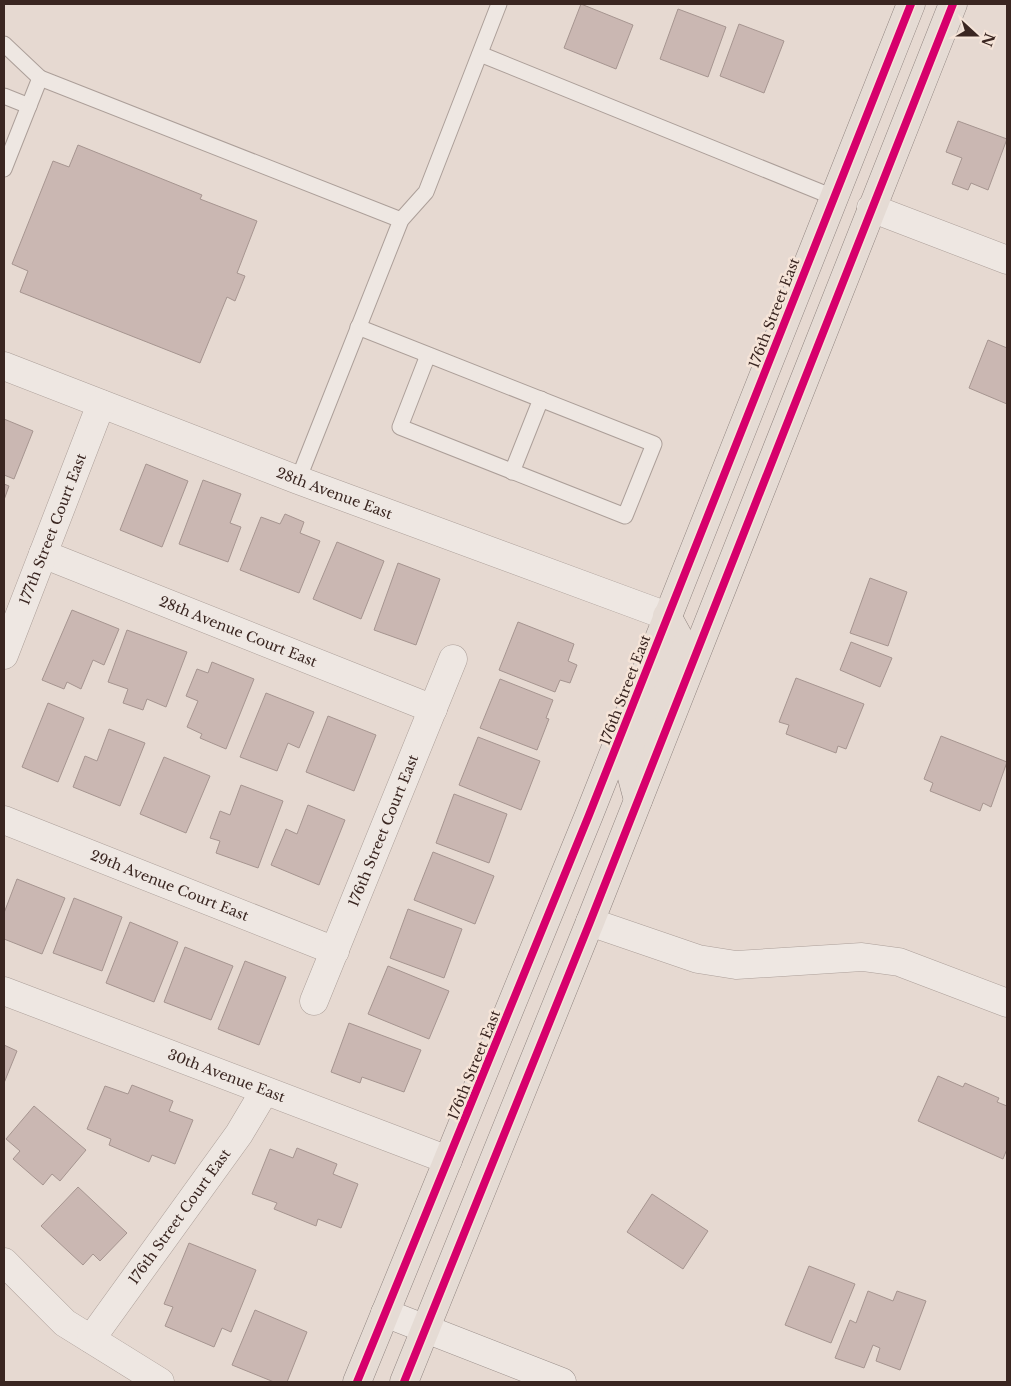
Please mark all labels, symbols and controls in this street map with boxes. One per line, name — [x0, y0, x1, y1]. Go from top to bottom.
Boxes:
north arrow — [951, 10, 1001, 60]
text: N — [977, 30, 999, 49]
street label: 176th Street East — [745, 255, 804, 371]
street label: 177th Street Court East — [15, 450, 90, 607]
street label: 28th Avenue East — [274, 463, 396, 523]
street label: 28th Avenue Court East — [157, 592, 320, 671]
street label: 176th Street East — [596, 632, 655, 748]
street label: 176th Street Court East — [344, 751, 423, 909]
street label: 29th Avenue Court East — [88, 846, 252, 925]
street label: 176th Street East — [444, 1007, 505, 1123]
street label: 30th Avenue East — [165, 1045, 288, 1106]
street label: 176th Street Court East — [124, 1145, 235, 1288]

